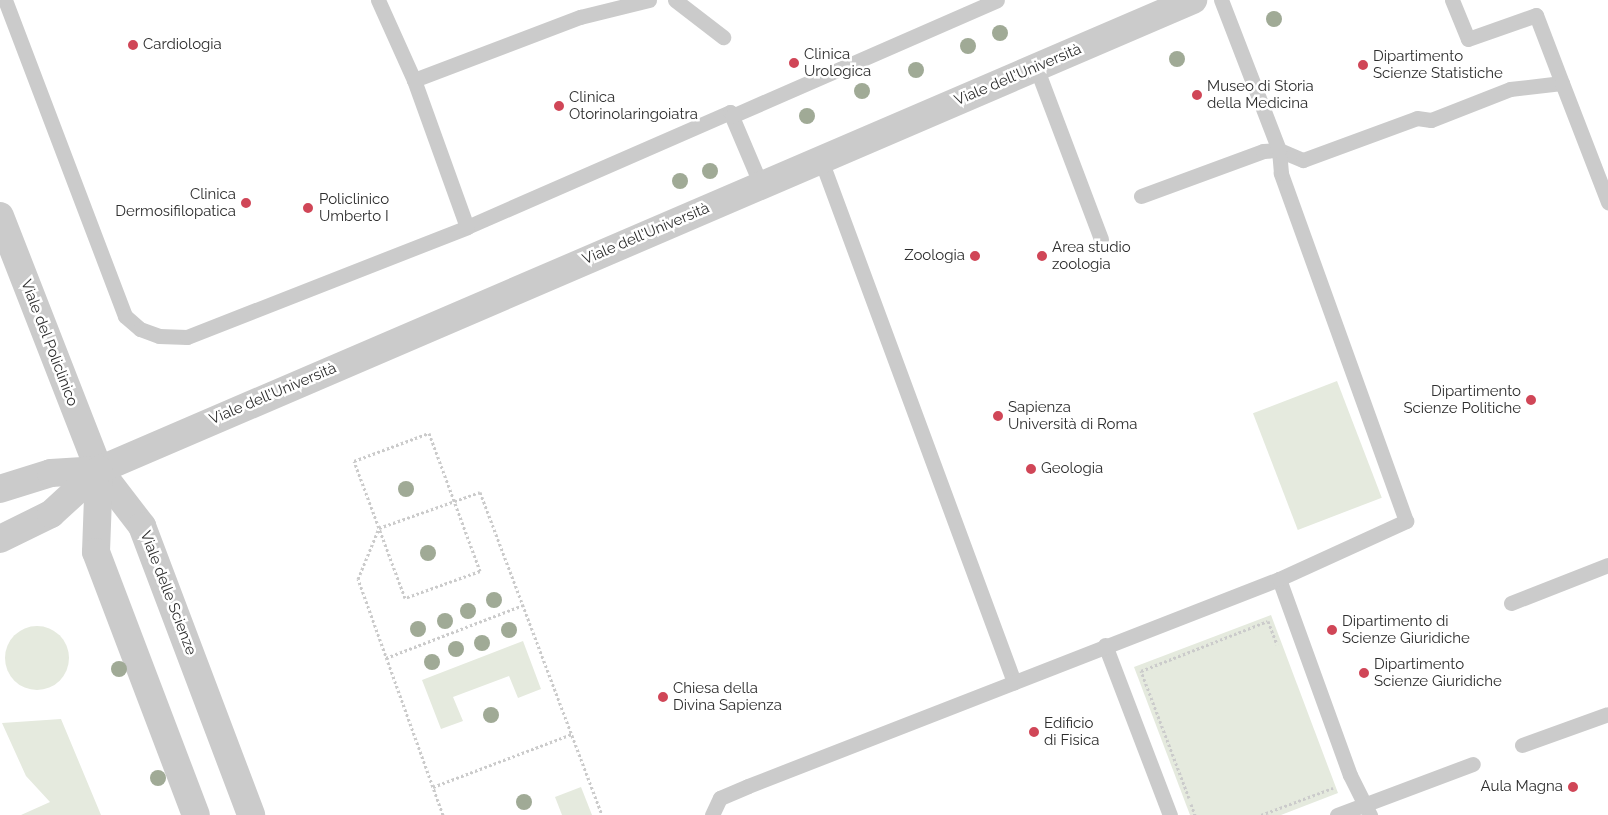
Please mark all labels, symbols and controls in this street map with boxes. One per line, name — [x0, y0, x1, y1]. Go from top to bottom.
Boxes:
place label: Cardiologia — [143, 36, 222, 54]
marker: Cardiologia — [127, 39, 139, 51]
street label: Viale dell'Università — [952, 40, 1084, 110]
place label: Clinica Urologica — [804, 45, 871, 80]
place label: Dipartimento Scienze Statistiche — [1373, 47, 1503, 82]
marker: Clinica Urologica — [788, 57, 800, 69]
marker: Dipartimento Scienze Statistiche — [1357, 59, 1369, 71]
place label: Museo di Storia della Medicina — [1207, 77, 1314, 112]
place label: Clinica Otorinolaringoiatra — [569, 88, 698, 123]
marker: Museo di Storia della Medicina — [1191, 89, 1203, 101]
marker: Clinica Otorinolaringoiatra — [553, 100, 565, 112]
place label: Clinica Dermosifilopatica — [115, 185, 236, 220]
place label: Policlinico Umberto I — [319, 190, 389, 225]
marker: Clinica Dermosifilopatica — [240, 197, 252, 209]
street label: Viale dell'Università — [580, 199, 712, 269]
marker: Policlinico Umberto I — [301, 201, 315, 215]
place label: Area studio zoologia — [1052, 238, 1131, 273]
place label: Zoologia — [904, 247, 965, 265]
marker: Zoologia — [969, 250, 981, 262]
marker: Area studio zoologia — [1036, 250, 1048, 262]
street label: Viale del Policlinico — [16, 277, 82, 409]
street label: Viale dell'Università — [207, 359, 339, 429]
place label: Dipartimento Scienze Politiche — [1403, 382, 1521, 417]
marker: Dipartimento Scienze Politiche — [1525, 394, 1537, 406]
place label: Sapienza Università di Roma — [1008, 398, 1137, 433]
marker: Sapienza Università di Roma — [992, 410, 1004, 422]
place label: Geologia — [1041, 460, 1103, 478]
marker: Geologia — [1025, 463, 1037, 475]
street label: Viale delle Scienze — [136, 528, 200, 658]
place label: Dipartimento di Scienze Giuridiche — [1342, 612, 1470, 647]
marker: Dipartimento di Scienze Giuridiche — [1326, 624, 1338, 636]
place label: Dipartimento Scienze Giuridiche — [1374, 655, 1502, 690]
marker: Dipartimento Scienze Giuridiche — [1358, 667, 1370, 679]
place label: Chiesa della Divina Sapienza — [673, 679, 782, 714]
marker: Chiesa della Divina Sapienza — [657, 691, 669, 703]
place label: Edificio di Fisica — [1044, 714, 1099, 749]
marker: Edificio di Fisica — [1028, 726, 1040, 738]
place label: Aula Magna — [1481, 778, 1563, 796]
marker: Aula Magna — [1567, 781, 1579, 793]

